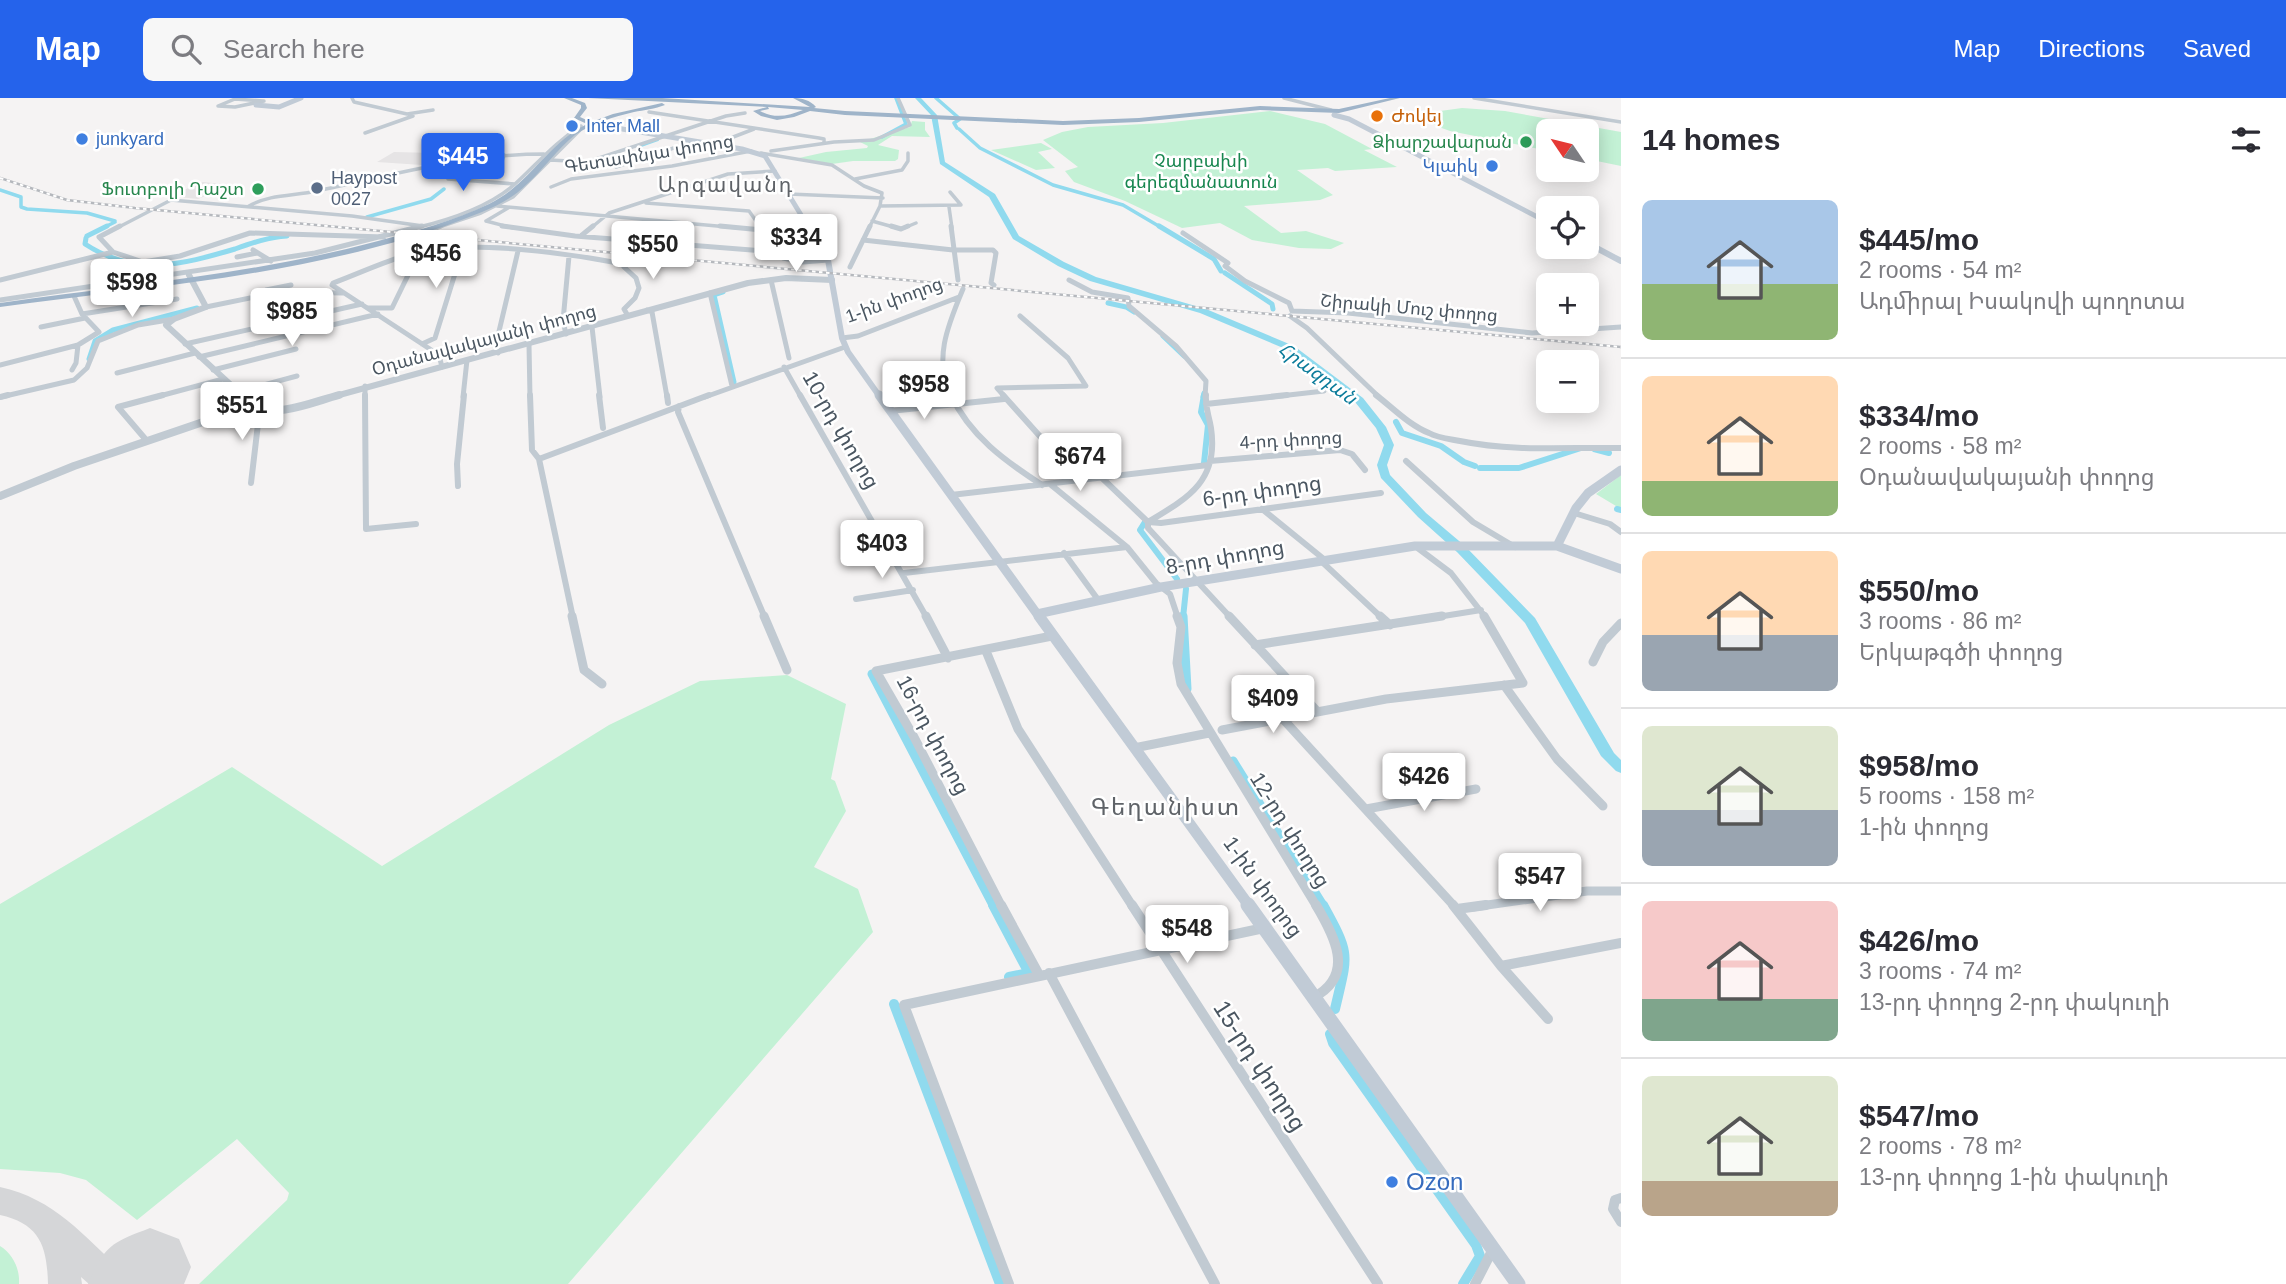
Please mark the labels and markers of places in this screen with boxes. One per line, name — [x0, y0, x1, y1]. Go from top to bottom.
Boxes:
place label: Ժոկեյ — [1391, 106, 1442, 126]
marker: Ժոկեյ — [1369, 108, 1385, 124]
place label: Inter Mall — [586, 116, 660, 136]
marker: Inter Mall — [564, 118, 580, 134]
place label: junkyard — [95, 129, 164, 149]
marker: junkyard — [74, 131, 90, 147]
place label: Ձիարշավարան — [1373, 132, 1512, 152]
pin: $445 — [422, 134, 504, 193]
marker: Ձիարշավարան — [1518, 134, 1534, 150]
place label: Կլաիկ — [1422, 156, 1478, 176]
marker: Կլաիկ — [1484, 158, 1500, 174]
place label: Haypost 0027 — [331, 168, 397, 209]
place label: Ֆուտբոլի Դաշտ — [101, 179, 244, 199]
marker: Haypost 0027 — [309, 180, 325, 196]
marker: Ֆուտբոլի Դաշտ — [250, 181, 266, 197]
pin: $334 — [755, 214, 837, 274]
pin: $550 — [612, 222, 694, 281]
pin: $456 — [395, 230, 477, 290]
pin: $598 — [91, 260, 173, 319]
pin: $985 — [251, 288, 333, 348]
pin: $958 — [883, 362, 965, 421]
pin: $551 — [201, 382, 283, 442]
pin: $674 — [1039, 434, 1121, 493]
pin: $403 — [841, 520, 923, 580]
pin: $409 — [1232, 676, 1314, 735]
pin: $426 — [1383, 754, 1465, 813]
pin: $547 — [1499, 854, 1581, 913]
pin: $548 — [1146, 906, 1228, 965]
place label: Ozon — [1406, 1168, 1463, 1195]
marker: Ozon — [1384, 1174, 1400, 1190]

